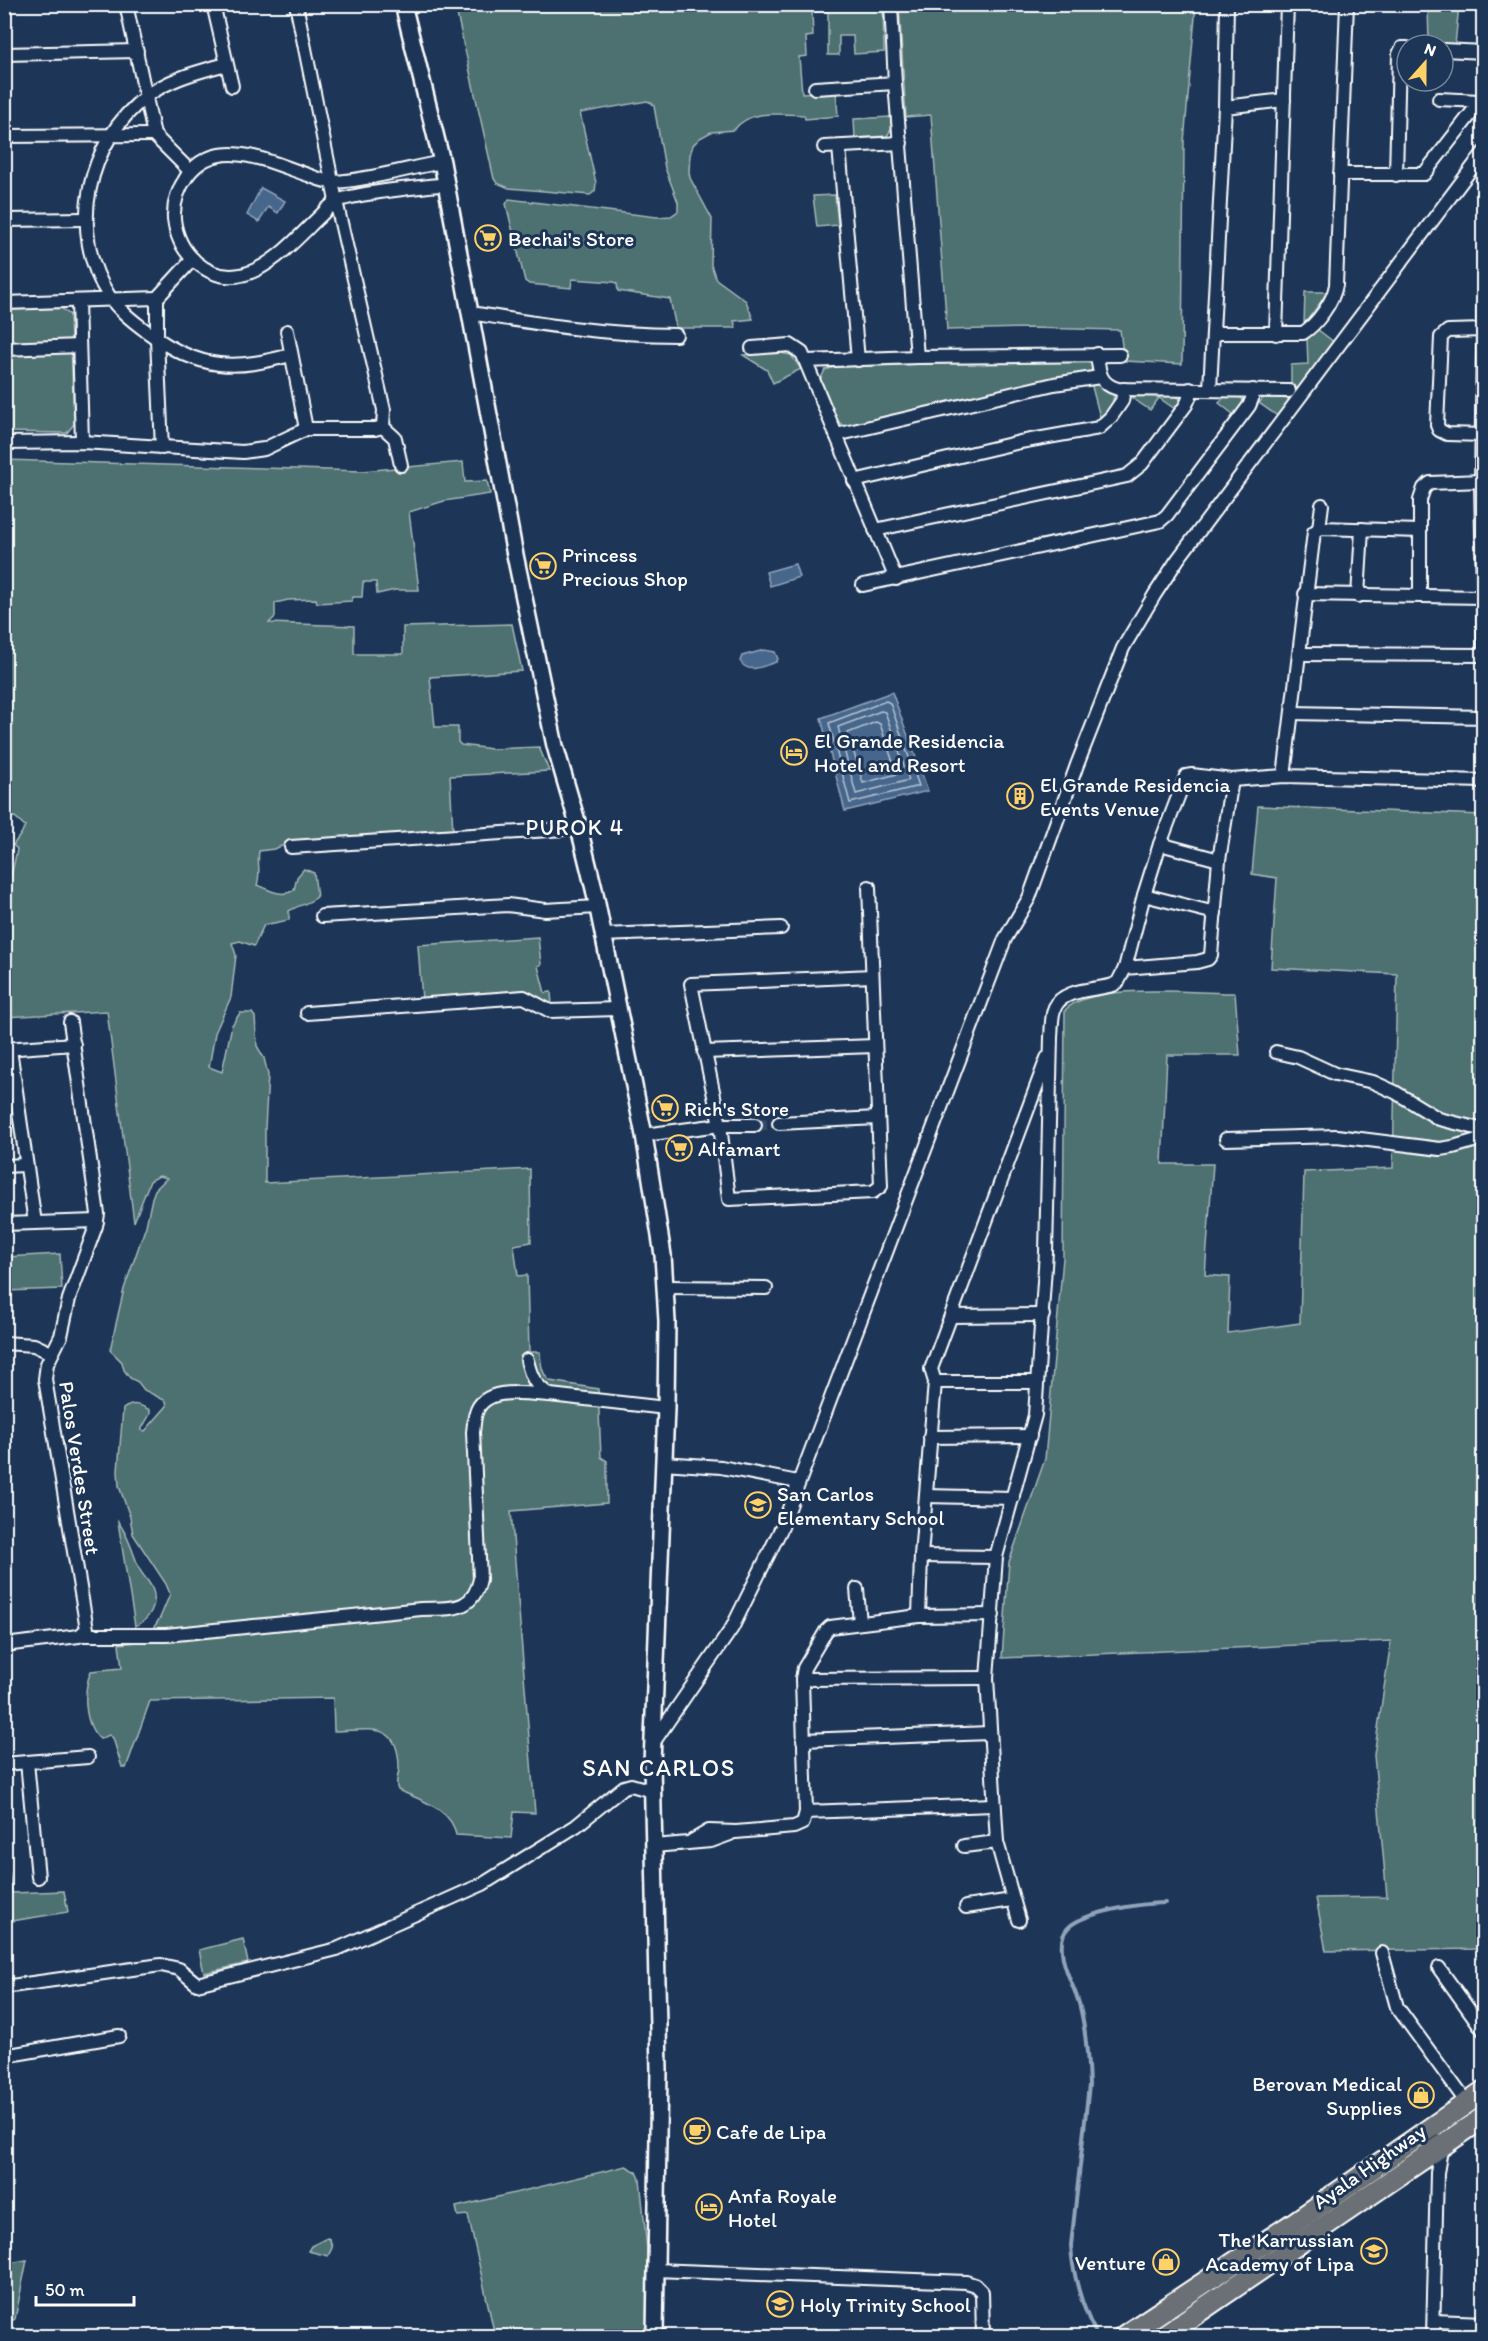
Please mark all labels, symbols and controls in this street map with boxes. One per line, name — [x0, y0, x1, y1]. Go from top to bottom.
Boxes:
north arrow — [1395, 33, 1455, 93]
text: N — [1422, 39, 1439, 60]
supermarket icon: Bechai's Store — [473, 223, 503, 253]
place label: Bechai's Store — [508, 226, 634, 251]
place label: Princess Precious Shop — [562, 542, 688, 591]
supermarket icon: Princess Precious Shop — [528, 551, 558, 581]
place label: El Grande Residencia Hotel and Resort — [814, 728, 1004, 777]
hotel icon: El Grande Residencia Hotel and Resort — [779, 737, 809, 767]
place label: El Grande Residencia Events Venue — [1040, 772, 1230, 821]
building icon: El Grande Residencia Events Venue — [1005, 781, 1035, 811]
district label: PUROK 4 — [525, 814, 625, 841]
supermarket icon: Rich's Store — [650, 1093, 680, 1123]
place label: Rich's Store — [684, 1096, 789, 1121]
supermarket icon: Alfamart — [664, 1133, 694, 1163]
place label: Alfamart — [698, 1136, 781, 1161]
street label: Palos Verdes Street — [54, 1379, 106, 1557]
place label: San Carlos Elementary School — [777, 1481, 945, 1530]
school or university icon: San Carlos Elementary School — [743, 1490, 773, 1520]
district label: SAN CARLOS — [582, 1753, 736, 1782]
place label: Berovan Medical Supplies — [1252, 2071, 1402, 2120]
shop icon: Berovan Medical Supplies — [1406, 2080, 1436, 2110]
cafe icon: Cafe de Lipa — [682, 2116, 712, 2146]
street label: Ayala Highway — [1308, 2118, 1430, 2214]
place label: Cafe de Lipa — [716, 2119, 826, 2144]
place label: Anfa Royale Hotel — [728, 2183, 837, 2232]
hotel icon: Anfa Royale Hotel — [694, 2192, 724, 2222]
place label: The Karrussian Academy of Lipa — [1206, 2227, 1354, 2276]
school or university icon: The Karrussian Academy of Lipa — [1359, 2236, 1389, 2266]
shop icon: Venture — [1151, 2247, 1181, 2277]
place label: Venture — [1075, 2250, 1146, 2275]
scale bar — [36, 2269, 134, 2307]
text: 50 m — [45, 2279, 85, 2301]
school or university icon: Holy Trinity School — [765, 2289, 795, 2319]
place label: Holy Trinity School — [800, 2292, 971, 2317]

